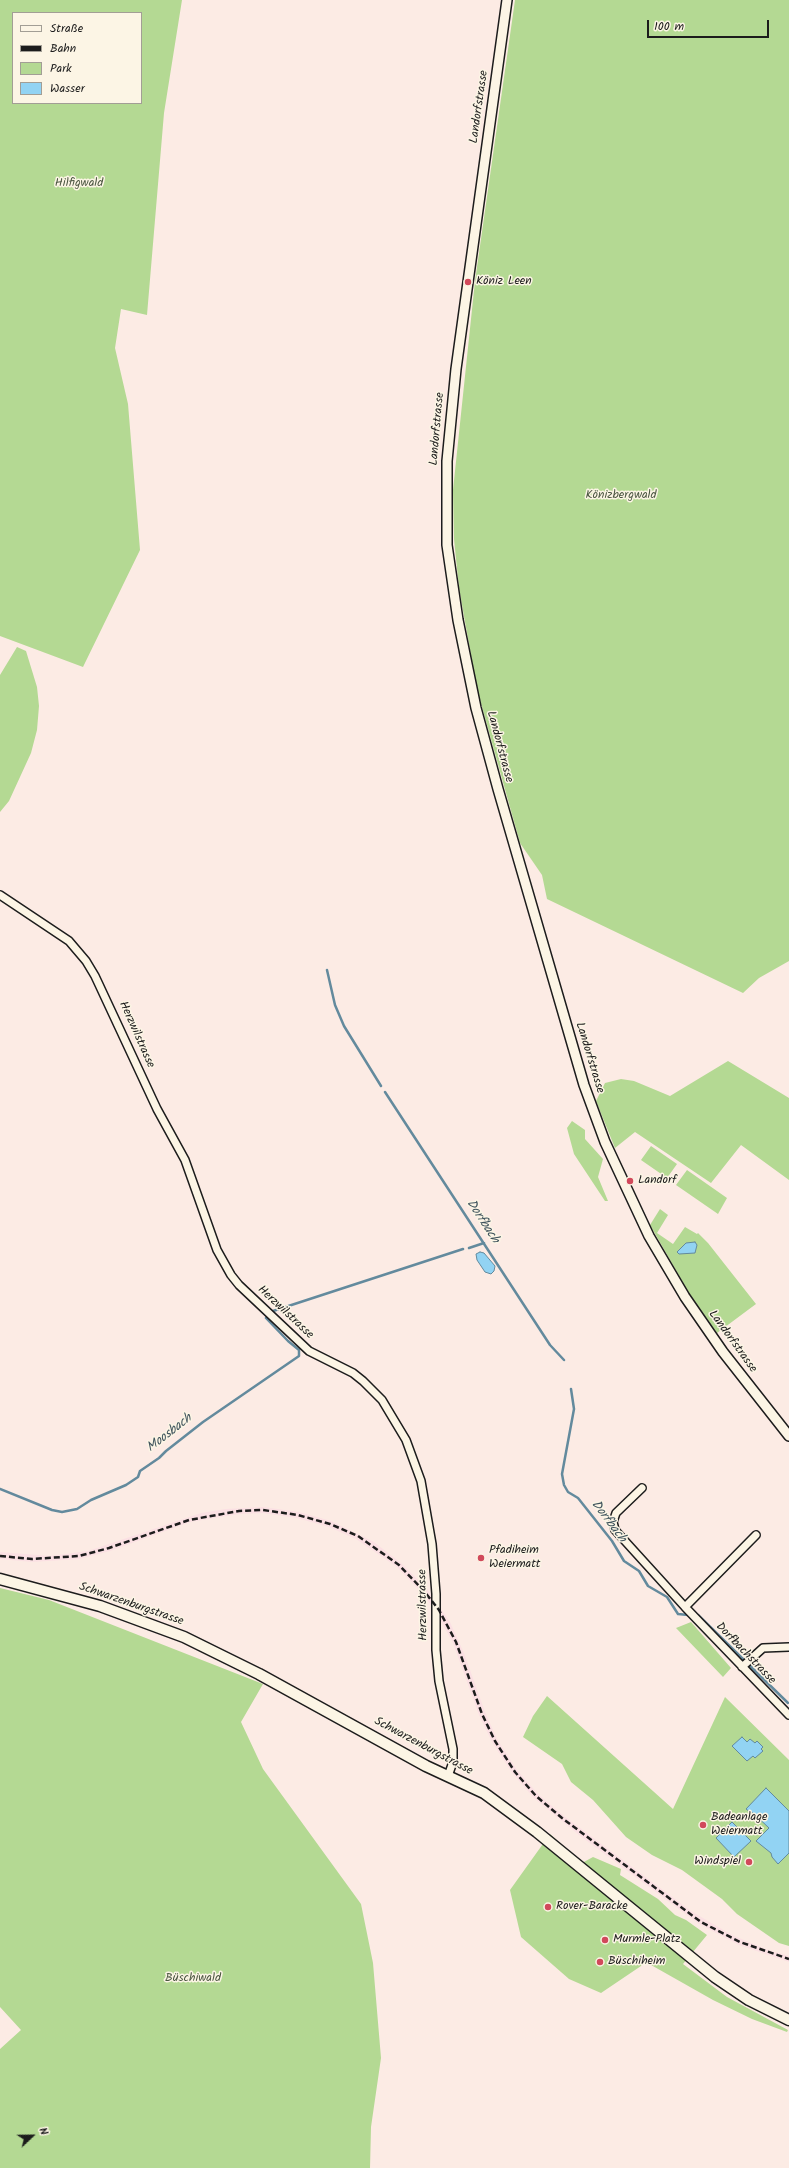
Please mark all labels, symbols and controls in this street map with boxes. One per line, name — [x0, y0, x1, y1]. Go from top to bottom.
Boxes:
legend — [12, 12, 142, 104]
scale bar — [649, 12, 771, 38]
text: 100 m — [654, 17, 684, 36]
text: Straße — [50, 19, 83, 38]
text: Bahn — [50, 39, 76, 58]
text: Park — [50, 59, 72, 78]
street label: Landorfstrasse — [468, 70, 492, 144]
text: Wasser — [50, 79, 85, 98]
park label: Hilfigwald — [55, 177, 103, 191]
place label: Köniz Leen — [476, 275, 532, 289]
marker: Köniz Leen — [463, 277, 473, 287]
street label: Landorfstrasse — [428, 392, 448, 466]
park label: Könizbergwald — [585, 489, 657, 503]
street label: Landorfstrasse — [483, 710, 515, 784]
street label: Herzwilstrasse — [115, 999, 157, 1071]
street label: Landorfstrasse — [571, 1021, 607, 1095]
place label: Landorf — [638, 1174, 676, 1188]
marker: Landorf — [625, 1176, 635, 1186]
water label: Dorfbach — [462, 1197, 502, 1247]
street label: Herzwilstrasse — [254, 1283, 316, 1343]
street label: Landorfstrasse — [705, 1308, 759, 1376]
water label: Moosbach — [144, 1411, 196, 1457]
water label: Dorfbach — [587, 1498, 629, 1546]
place label: Pfadiheim Weiermatt — [489, 1544, 540, 1572]
marker: Pfadiheim Weiermatt — [476, 1553, 486, 1563]
street label: Herzwilstrasse — [416, 1569, 432, 1641]
street label: Schwarzenburgstrasse — [77, 1580, 185, 1630]
street label: Dorfbachstrasse — [712, 1620, 778, 1688]
street label: Schwarzenburgstrasse — [371, 1715, 475, 1779]
place label: Badeanlage Weiermatt — [711, 1811, 767, 1839]
marker: Badeanlage Weiermatt — [698, 1820, 708, 1830]
place label: Windspiel — [694, 1855, 741, 1869]
marker: Windspiel — [744, 1857, 754, 1867]
place label: Rover-Baracke — [556, 1900, 628, 1914]
marker: Rover-Baracke — [543, 1902, 553, 1912]
place label: Murmle-Platz — [613, 1933, 681, 1947]
marker: Murmle-Platz — [600, 1935, 610, 1945]
place label: Büschiheim — [608, 1955, 665, 1969]
marker: Büschiheim — [595, 1957, 605, 1967]
park label: Büschiwald — [165, 1972, 221, 1986]
north arrow — [12, 2116, 52, 2156]
text: N — [33, 2125, 53, 2138]

